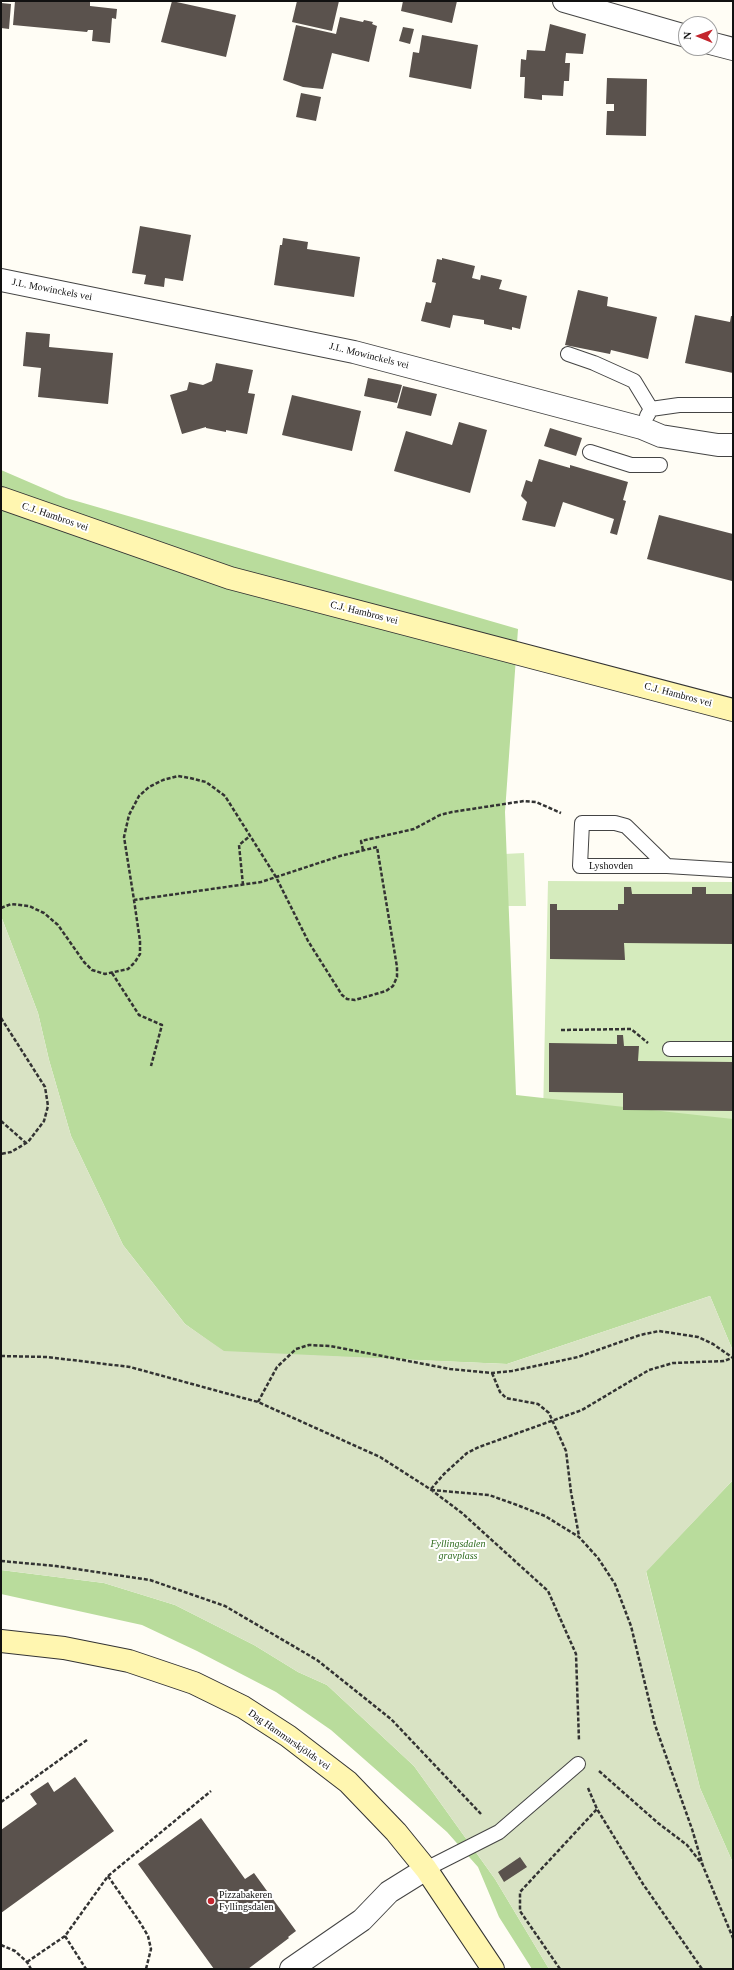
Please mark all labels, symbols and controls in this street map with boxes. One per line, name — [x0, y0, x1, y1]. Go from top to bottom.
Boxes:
north arrow — [678, 16, 718, 56]
text: N — [681, 32, 693, 40]
street label: J.L. Mowinckels vei — [11, 276, 93, 304]
street label: J.L. Mowinckels vei — [328, 340, 410, 372]
street label: C.J. Hambros vei — [20, 500, 90, 534]
street label: C.J. Hambros vei — [329, 599, 399, 627]
street label: C.J. Hambros vei — [643, 680, 713, 710]
street label: Lyshovden — [589, 860, 633, 872]
park label: Fyllingsdalen gravplass — [431, 1538, 485, 1562]
street label: Dag Hammarskjölds vei — [246, 1707, 332, 1773]
place label: Pizzabakeren Fyllingsdalen — [219, 1889, 273, 1912]
marker: Pizzabakeren Fyllingsdalen — [206, 1896, 216, 1906]

